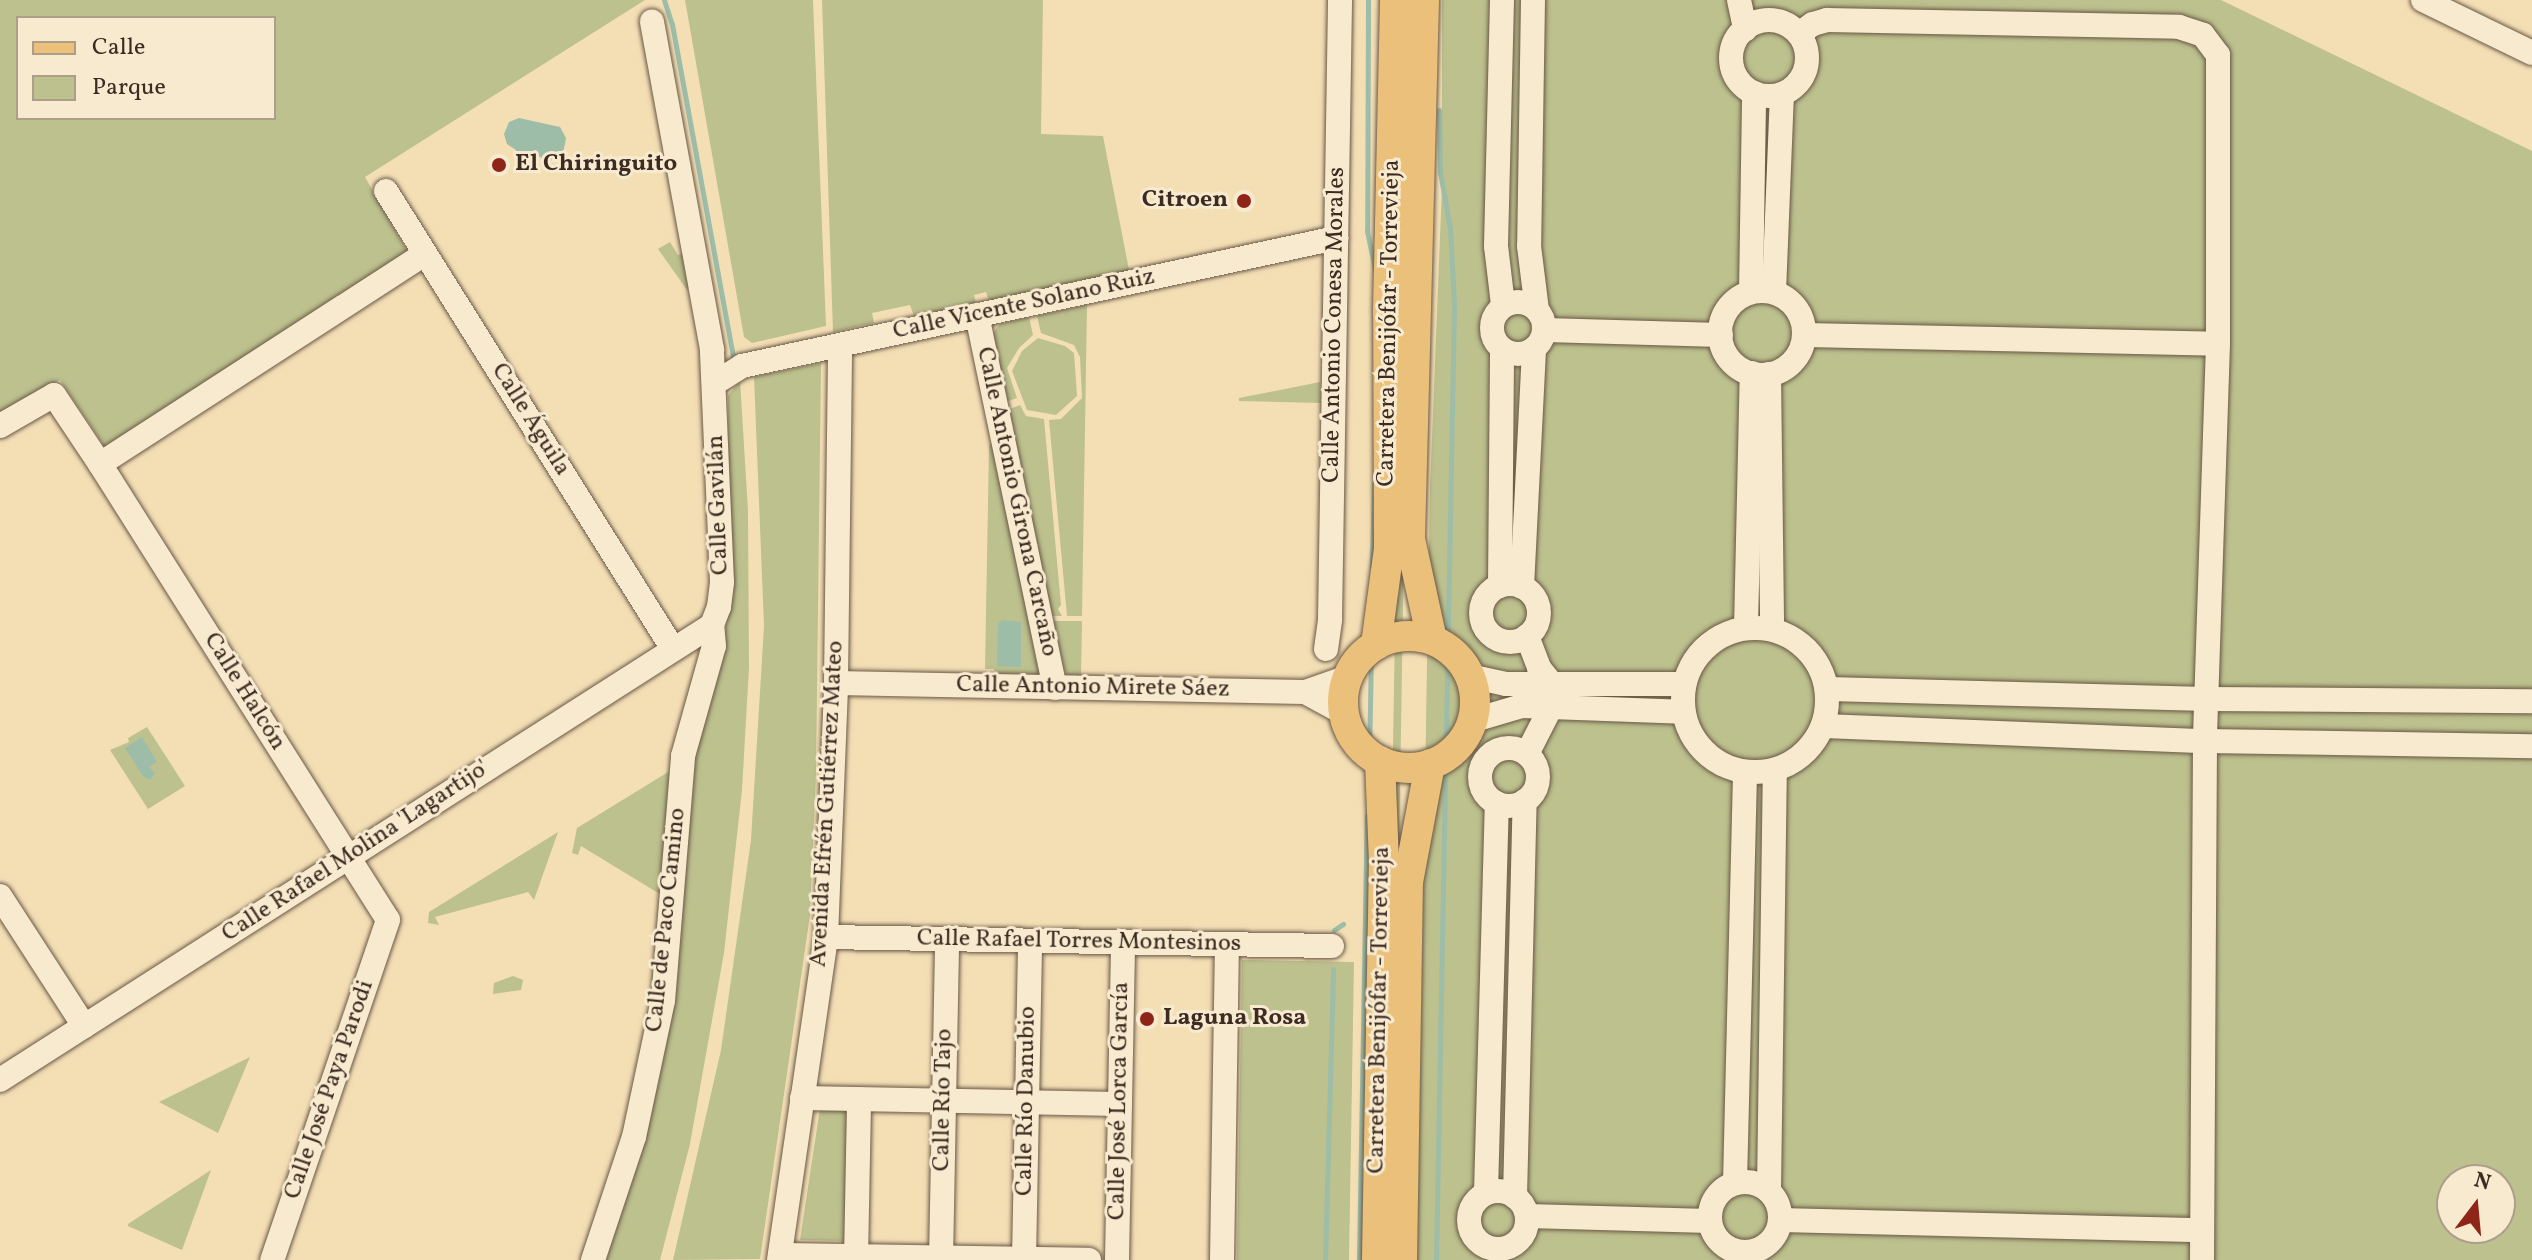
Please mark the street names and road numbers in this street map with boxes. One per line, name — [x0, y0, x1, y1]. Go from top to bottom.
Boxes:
street label: Carretera Benijófar - Torrevieja — [1373, 158, 1407, 488]
street label: Calle Antonio Conesa Morales — [1318, 167, 1352, 483]
street label: Calle Vicente Solano Ruiz — [890, 263, 1158, 347]
street label: Calle Antonio Girona Carcaño — [969, 345, 1063, 659]
street label: Calle Águila — [484, 358, 576, 482]
street label: Calle Gavilán — [702, 434, 736, 576]
street label: Calle Halcón — [197, 628, 291, 756]
street label: Avenida Efrén Gutiérrez Mateo — [805, 640, 851, 968]
street label: Calle Antonio Mirete Sáez — [956, 671, 1230, 705]
street label: Calle Rafael Molina 'Lagartijo' — [217, 755, 495, 949]
street label: Calle de Paco Camino — [641, 806, 693, 1034]
street label: Carretera Benijófar - Torrevieja — [1363, 845, 1397, 1175]
street label: Calle Rafael Torres Montesinos — [916, 925, 1242, 959]
street label: Calle José Paya Parodi — [279, 977, 381, 1203]
street label: Calle José Lorca García — [1104, 982, 1136, 1220]
street label: Calle Río Danubio — [1011, 1006, 1043, 1196]
street label: Calle Río Tajo — [928, 1028, 960, 1172]

